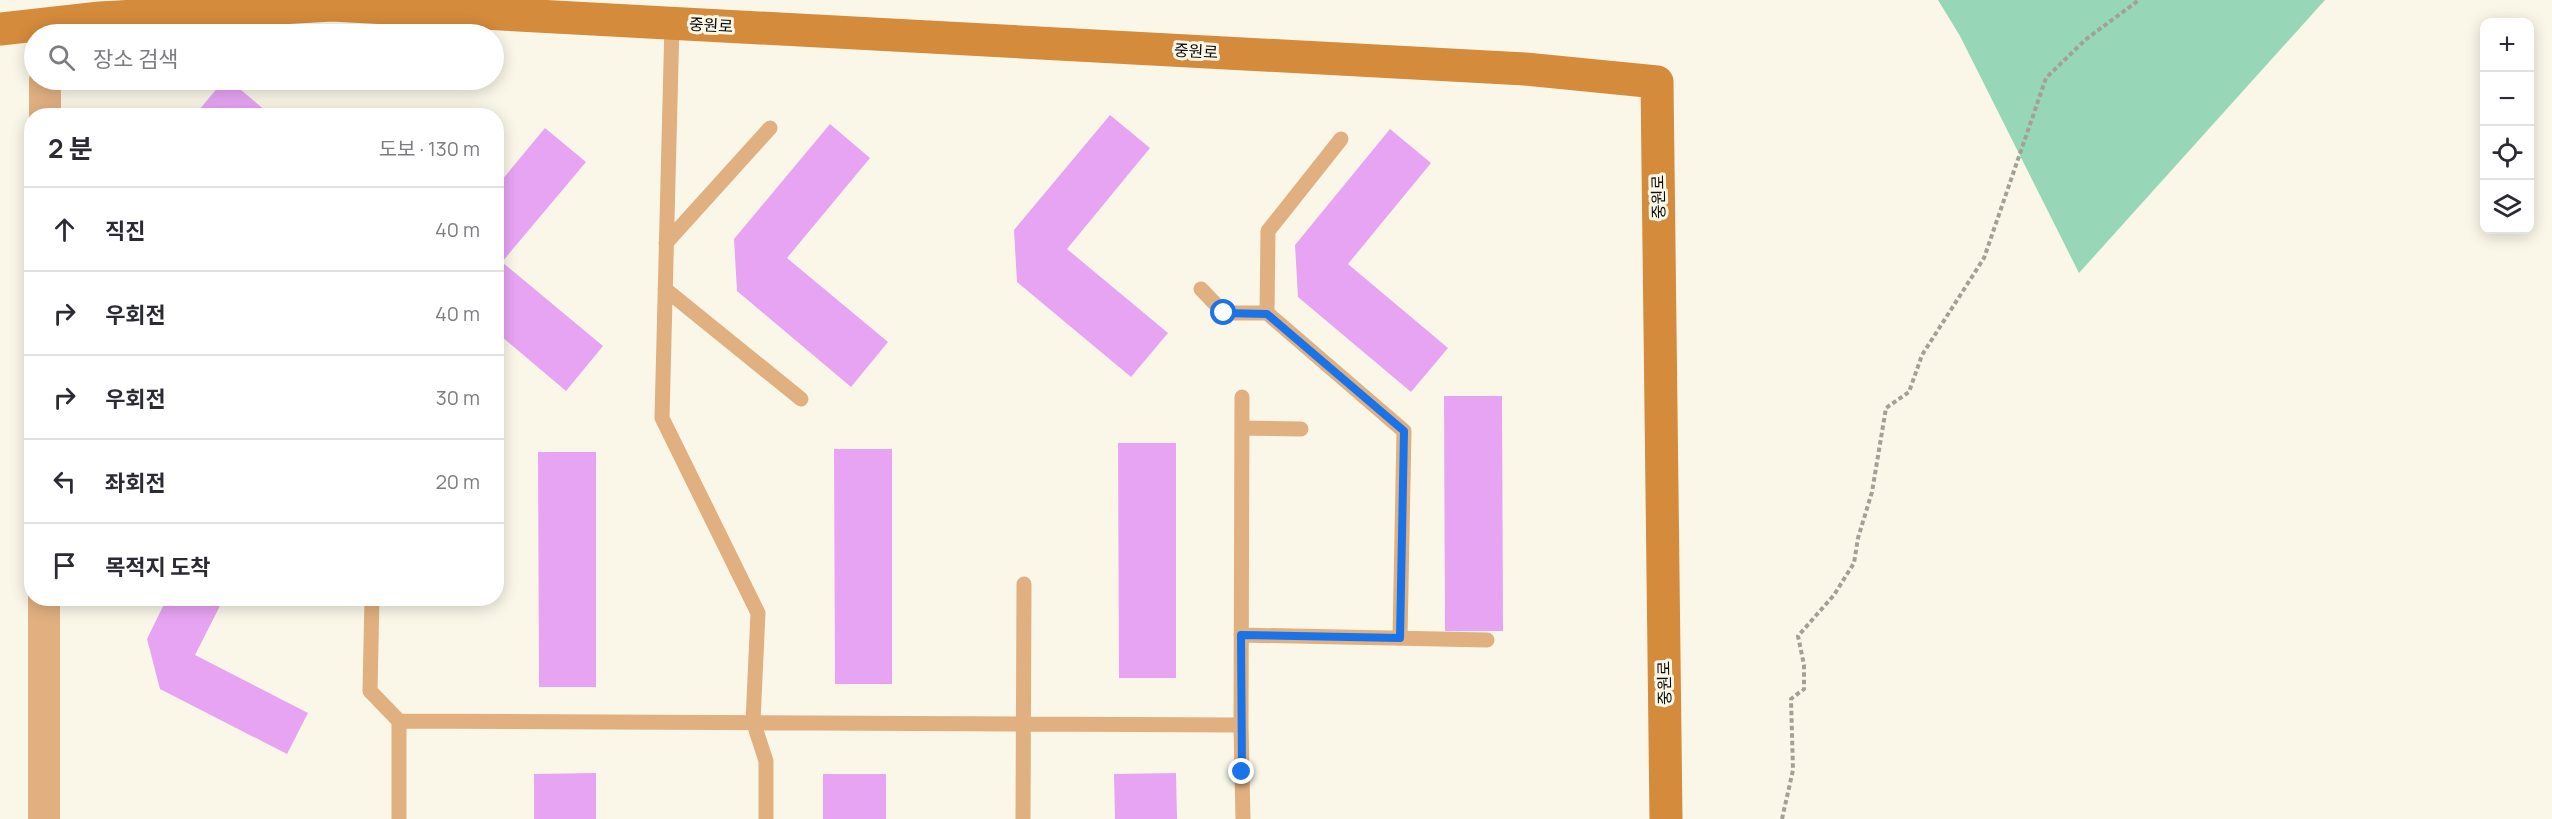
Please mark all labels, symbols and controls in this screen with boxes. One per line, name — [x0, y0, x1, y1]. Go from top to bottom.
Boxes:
street label: 중원로 — [688, 13, 734, 37]
map controls — [2480, 18, 2534, 234]
button: + — [2480, 18, 2534, 72]
search box — [24, 24, 504, 90]
street label: 중원로 — [1173, 39, 1219, 63]
icon: search — [45, 41, 78, 74]
text: 장소 검색 — [93, 44, 178, 74]
button: − — [2480, 72, 2534, 126]
button: locate — [2480, 126, 2534, 180]
text: 2 분 — [48, 130, 93, 166]
text: 도보 · 130 m — [379, 135, 480, 162]
street label: 중원로 — [1647, 174, 1669, 219]
button: layers — [2480, 180, 2534, 234]
icon: ahead — [48, 213, 81, 246]
text: 직진 — [105, 216, 145, 246]
text: 40 m — [435, 216, 480, 243]
icon: right — [48, 297, 81, 330]
route start — [1210, 299, 1236, 325]
text: 우회전 — [105, 300, 166, 330]
text: 40 m — [435, 300, 480, 327]
icon: right — [48, 381, 81, 414]
text: 우회전 — [105, 384, 166, 414]
text: 30 m — [436, 384, 480, 411]
icon: left — [48, 465, 81, 498]
text: 좌회전 — [105, 468, 166, 498]
text: 20 m — [435, 468, 480, 495]
icon: arrive — [48, 549, 81, 582]
text: 목적지 도착 — [105, 552, 211, 582]
street label: 중원로 — [1653, 660, 1675, 705]
route end — [1228, 758, 1254, 784]

